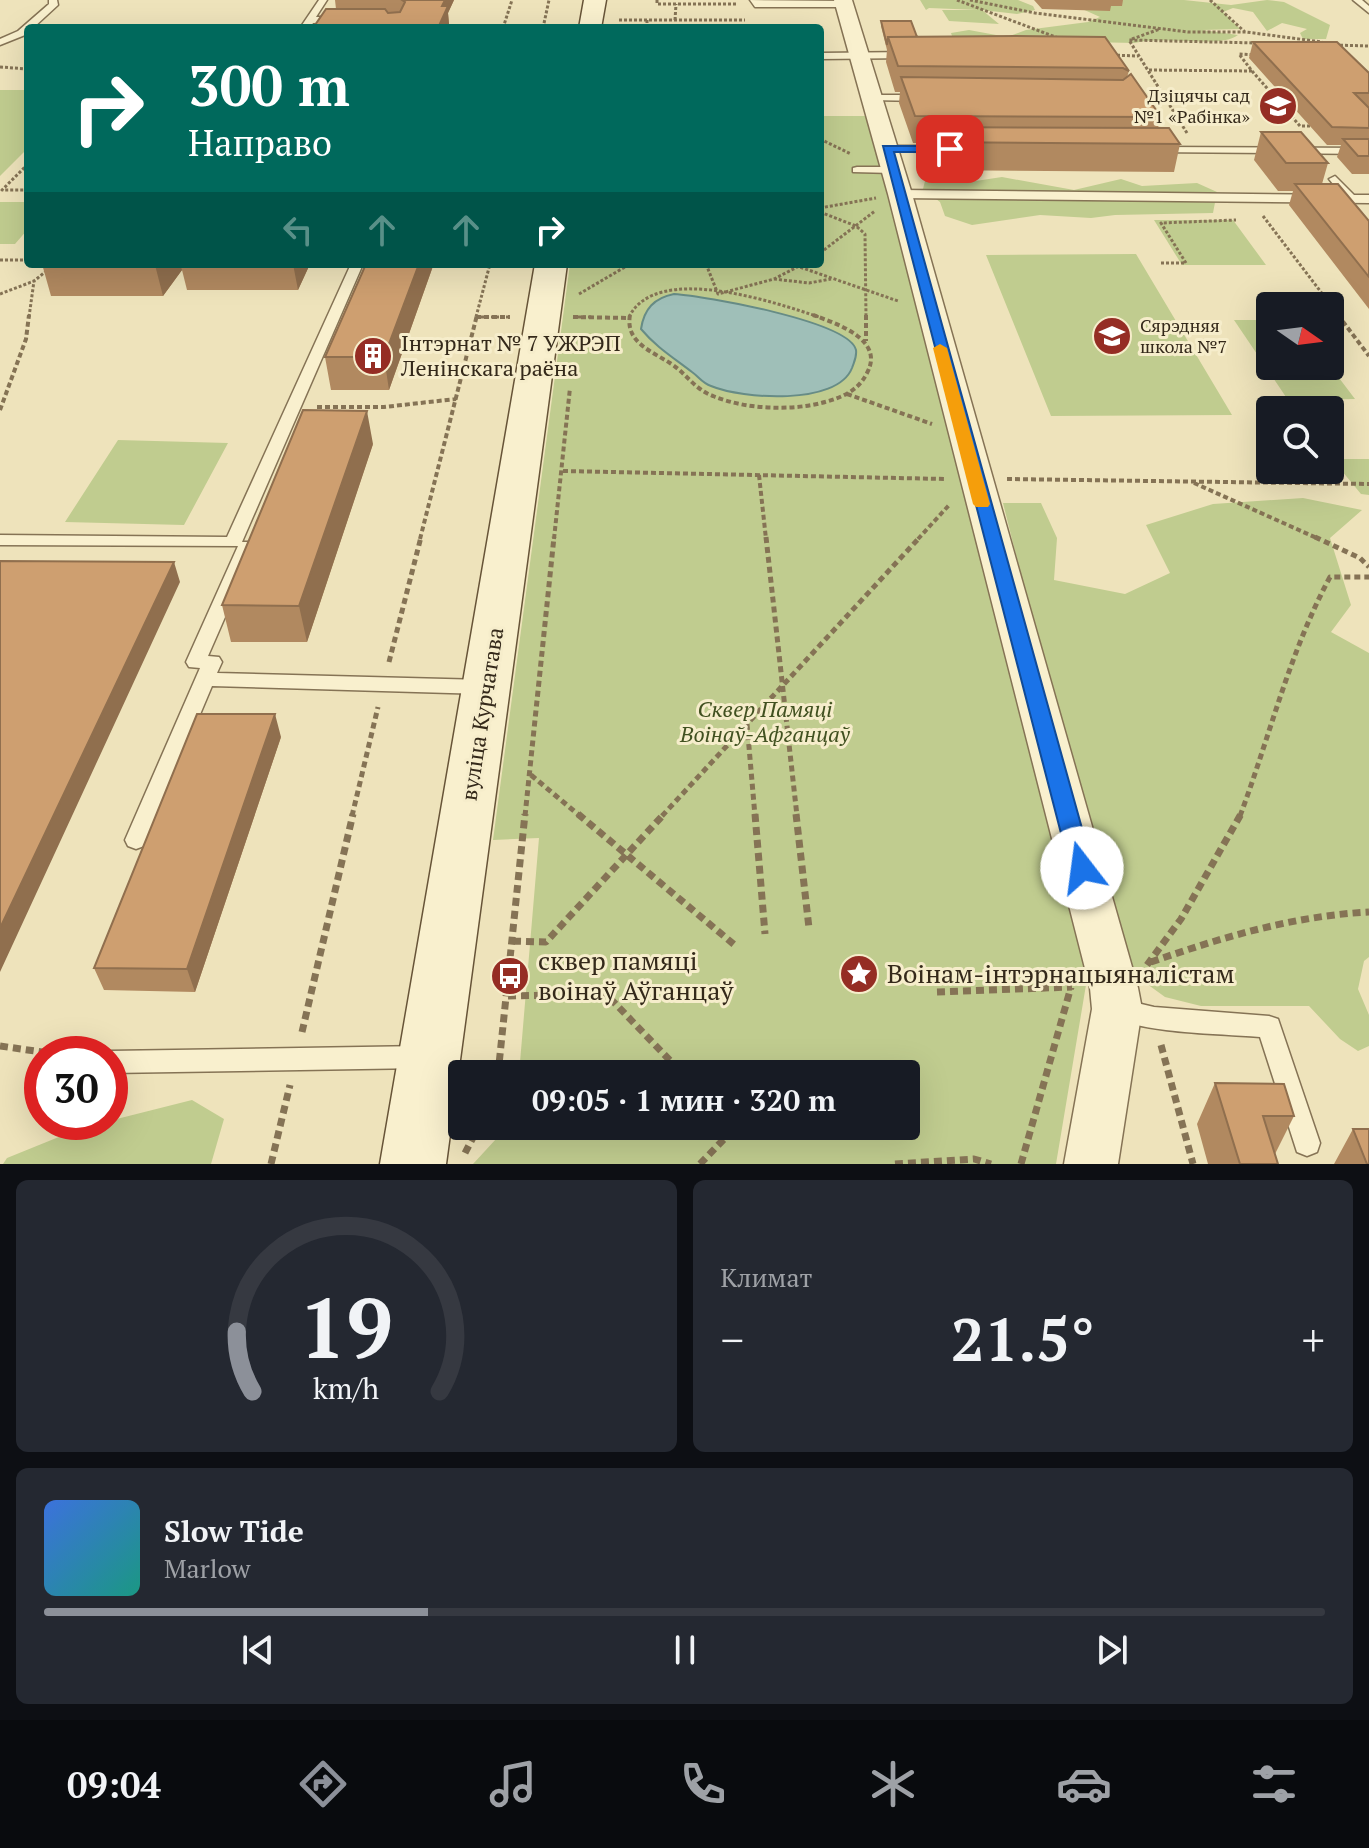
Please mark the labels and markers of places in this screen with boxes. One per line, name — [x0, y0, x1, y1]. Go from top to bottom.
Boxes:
place label: Дзіцячы сад №1 «Рабінка» — [1134, 83, 1251, 128]
school or university icon: Дзіцячы сад №1 «Рабінка» — [1257, 85, 1299, 127]
pin — [916, 115, 984, 183]
place label: Сярэдняя школа №7 — [1140, 313, 1227, 358]
school or university icon: Сярэдняя школа №7 — [1091, 315, 1133, 357]
place label: Інтэрнат № 7 УЖРЭП Ленінскага раёна — [400, 328, 621, 382]
building icon: Інтэрнат № 7 УЖРЭП Ленінскага раёна — [352, 335, 394, 377]
place label: сквер памяці воінаў Аўганцаў — [538, 943, 734, 1007]
place icon: Воінам-інтэрнацыяналістам — [838, 953, 880, 995]
bus stop icon: сквер памяці воінаў Аўганцаў — [489, 955, 531, 997]
place label: Воінам-інтэрнацыяналістам — [887, 956, 1234, 990]

